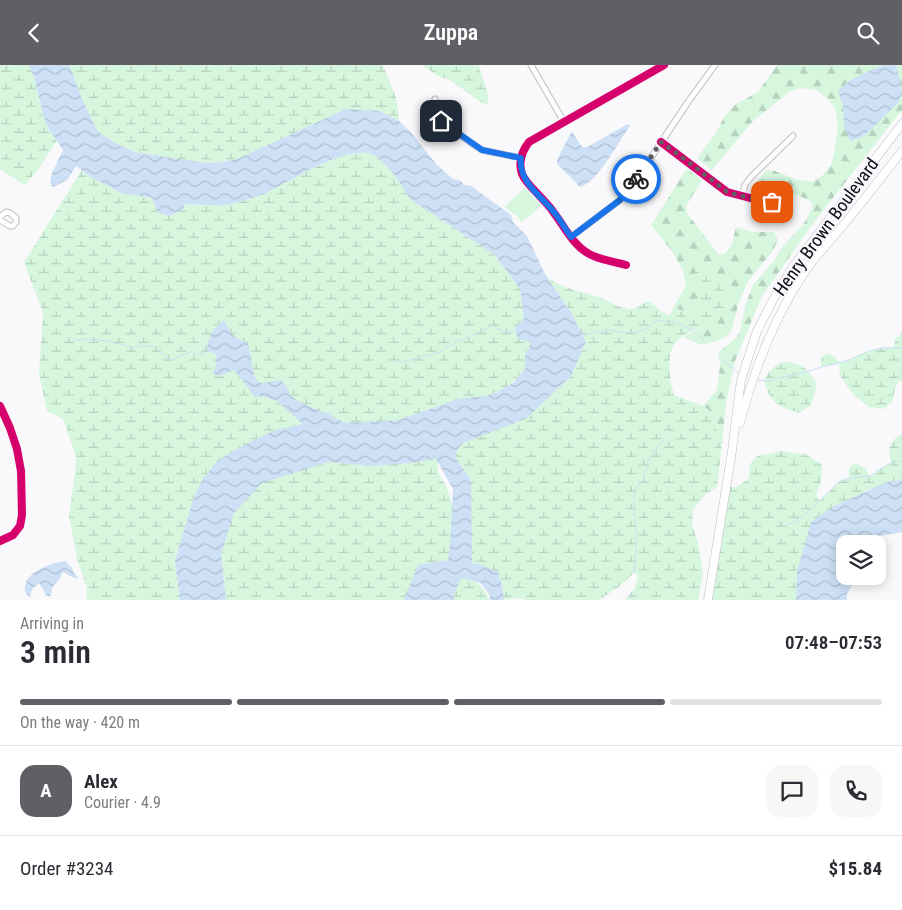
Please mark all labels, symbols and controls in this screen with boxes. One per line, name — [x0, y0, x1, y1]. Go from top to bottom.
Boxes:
icon: back — [20, 19, 48, 47]
icon: search — [854, 19, 882, 47]
text: Zuppa — [424, 20, 478, 45]
pin — [420, 100, 462, 142]
icon: home — [427, 107, 455, 135]
courier — [611, 154, 661, 204]
street label: Henry Brown Boulevard — [769, 154, 883, 300]
icon: bike — [622, 165, 650, 193]
pin — [751, 181, 793, 223]
icon: bag — [758, 188, 786, 216]
map controls — [836, 535, 886, 585]
button: layers — [836, 535, 886, 585]
text: Arriving in — [20, 614, 84, 633]
text: 07:48–07:53 — [785, 631, 882, 654]
text: 3 min — [20, 633, 91, 671]
text: On the way · 420 m — [20, 713, 140, 732]
button: chat — [766, 765, 818, 817]
button: phone — [830, 765, 882, 817]
text: Alex — [84, 770, 118, 793]
text: A — [40, 779, 52, 802]
text: Courier · 4.9 — [84, 793, 161, 812]
text: Order #3234 — [20, 857, 113, 880]
text: $15.84 — [828, 857, 882, 880]

